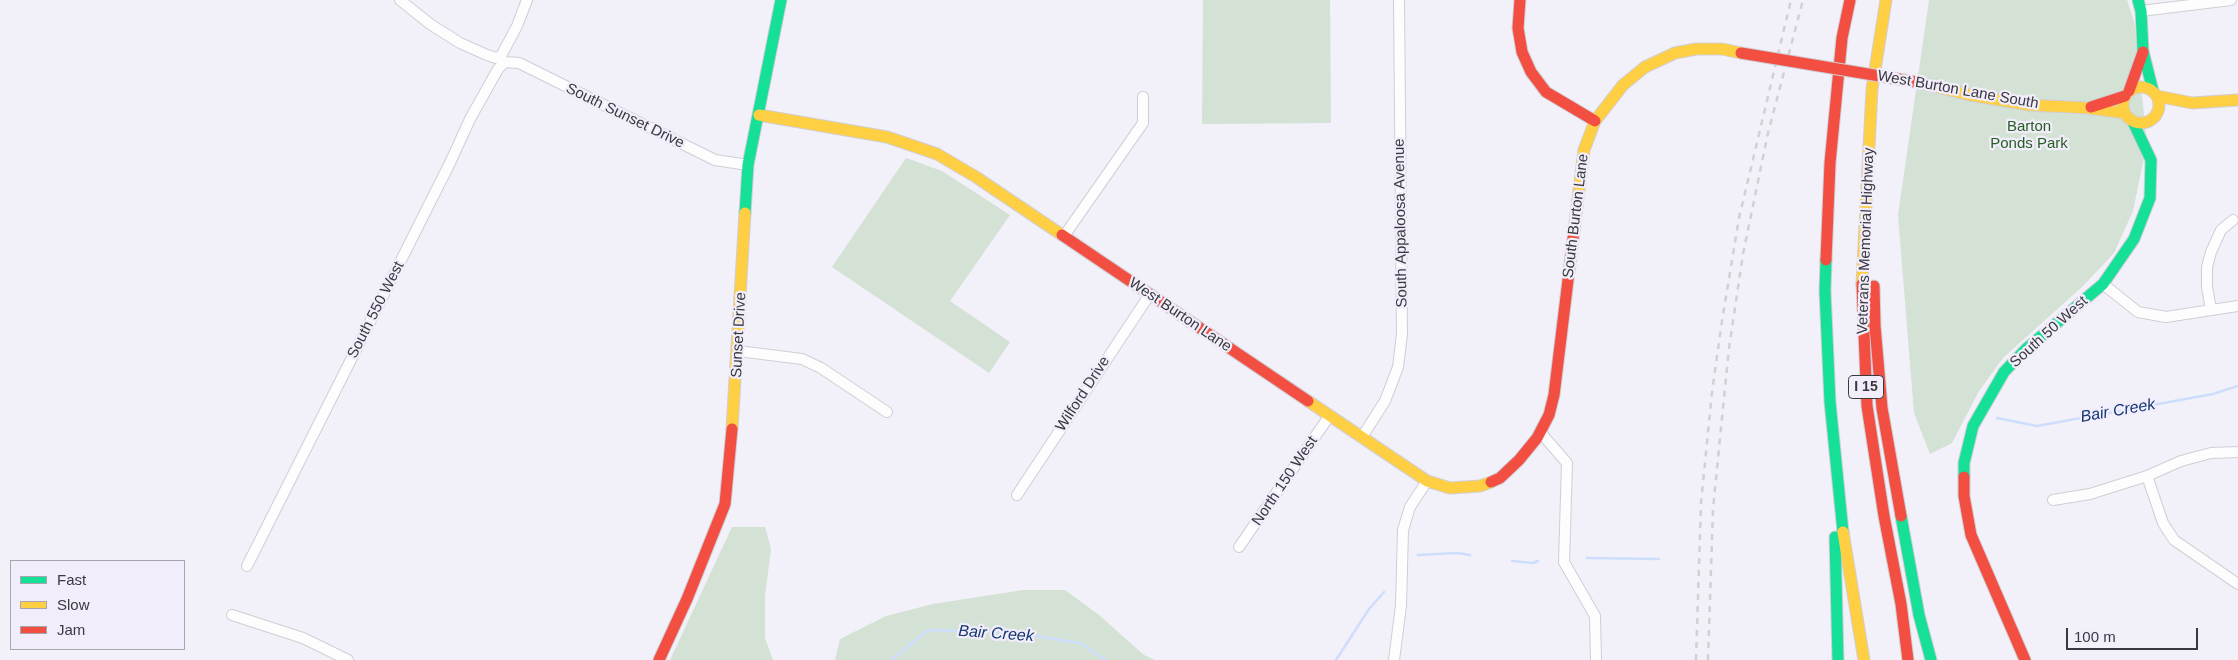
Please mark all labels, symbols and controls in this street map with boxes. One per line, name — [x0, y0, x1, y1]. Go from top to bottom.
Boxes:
street label: West Burton Lane South — [1876, 67, 2040, 113]
street label: South Sunset Drive — [563, 80, 687, 152]
park label: Barton Ponds Park — [1990, 118, 2068, 153]
street label: South Appaloosa Avenue — [1391, 138, 1411, 308]
street label: Veterans Memorial Highway — [1854, 147, 1878, 335]
street label: South Burton Lane — [1559, 153, 1593, 279]
street label: South 550 West — [344, 258, 408, 362]
street label: West Burton Lane — [1125, 274, 1235, 356]
street label: Sunset Drive — [728, 292, 750, 378]
street label: South 50 West — [2007, 292, 2091, 372]
street label: Wilford Drive — [1052, 353, 1114, 435]
road number: I 15 — [1848, 376, 1884, 398]
water label: Bair Creek — [2079, 395, 2157, 427]
street label: North 150 West — [1248, 433, 1322, 529]
legend — [10, 560, 185, 650]
text: Fast — [57, 571, 86, 588]
text: Slow — [57, 596, 90, 613]
scale bar — [2068, 618, 2200, 650]
text: Jam — [57, 621, 85, 638]
water label: Bair Creek — [958, 622, 1034, 646]
text: 100 m — [2074, 628, 2116, 645]

